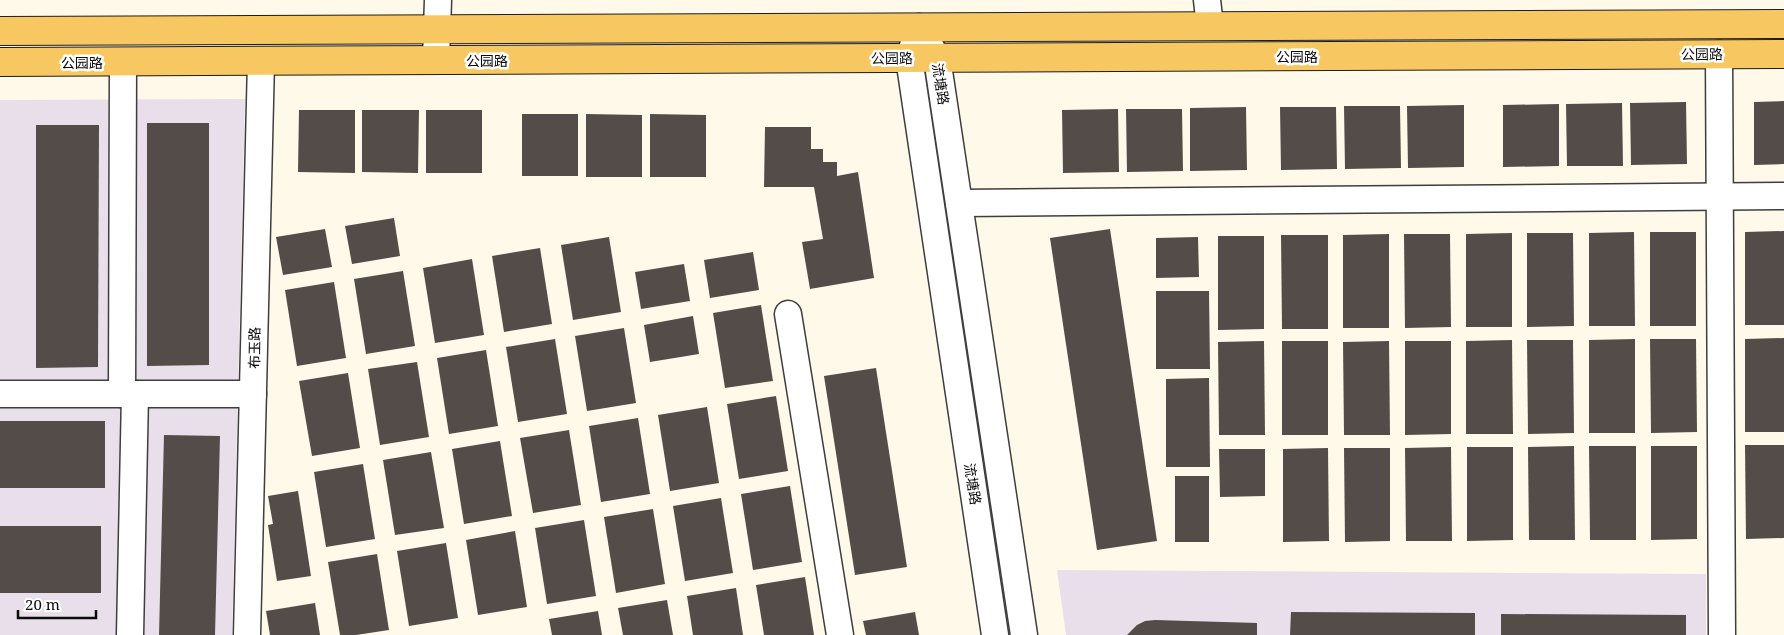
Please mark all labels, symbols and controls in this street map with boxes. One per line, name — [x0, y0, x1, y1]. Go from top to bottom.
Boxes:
street label: 公园路 — [1681, 44, 1723, 64]
street label: 公园路 — [1276, 47, 1318, 66]
street label: 公园路 — [871, 48, 913, 68]
street label: 公园路 — [466, 51, 508, 70]
street label: 公园路 — [61, 53, 103, 72]
street label: 流塘路 — [928, 62, 954, 106]
street label: 布玉路 — [244, 327, 264, 369]
street label: 流塘路 — [960, 462, 986, 506]
scale bar — [18, 588, 95, 620]
text: 20 m — [25, 594, 60, 614]

